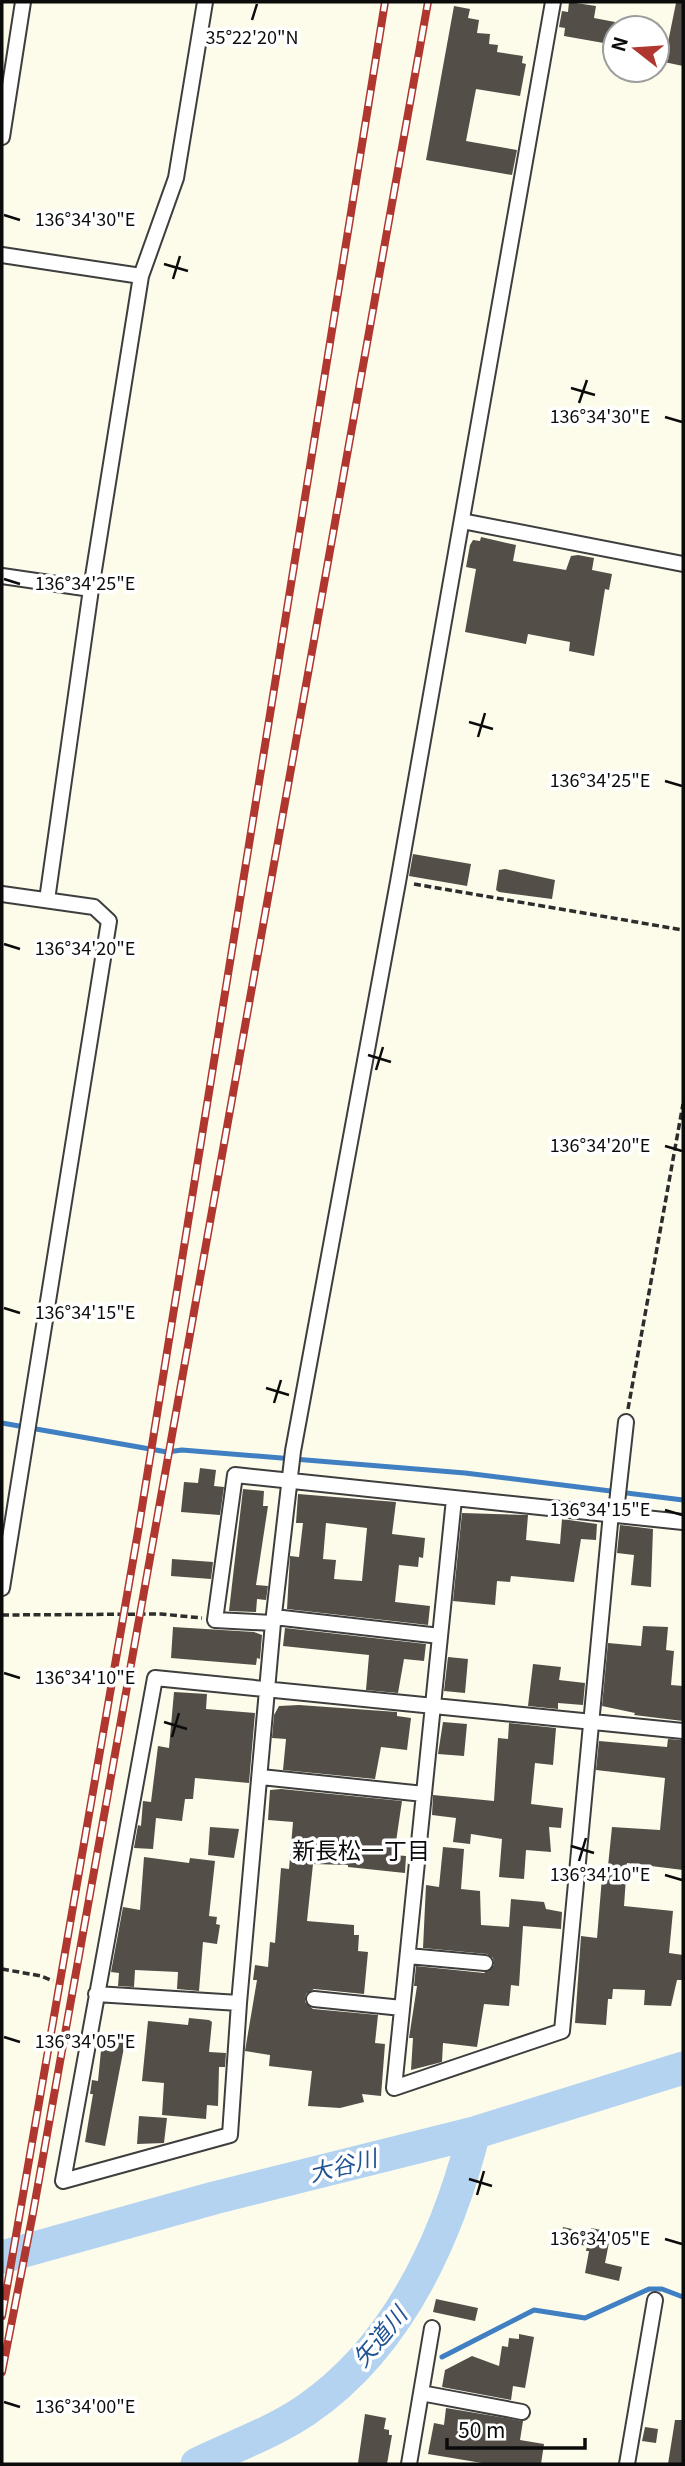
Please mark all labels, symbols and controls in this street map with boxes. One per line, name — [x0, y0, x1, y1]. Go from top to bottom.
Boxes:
north arrow — [601, 14, 671, 84]
text: 35°22'20"N — [205, 23, 299, 49]
text: N — [603, 33, 633, 54]
text: 136°34'30"E — [35, 205, 135, 231]
text: 136°34'30"E — [550, 402, 650, 428]
text: 136°34'25"E — [35, 569, 135, 595]
text: 136°34'25"E — [550, 766, 650, 792]
text: 136°34'20"E — [35, 934, 135, 960]
text: 136°34'20"E — [550, 1131, 650, 1157]
text: 136°34'15"E — [35, 1298, 135, 1324]
text: 136°34'15"E — [550, 1495, 650, 1521]
text: 136°34'10"E — [35, 1663, 135, 1689]
district label: 新長松一丁目 — [292, 1832, 430, 1866]
text: 136°34'10"E — [550, 1860, 650, 1886]
text: 136°34'05"E — [35, 2027, 135, 2053]
water label: 大谷川 — [305, 2138, 383, 2189]
text: 136°34'05"E — [550, 2224, 650, 2250]
water label: 矢道川 — [343, 2296, 416, 2373]
text: 136°34'00"E — [35, 2392, 135, 2418]
scale bar — [447, 2406, 585, 2450]
text: 50 m — [458, 2414, 505, 2444]

